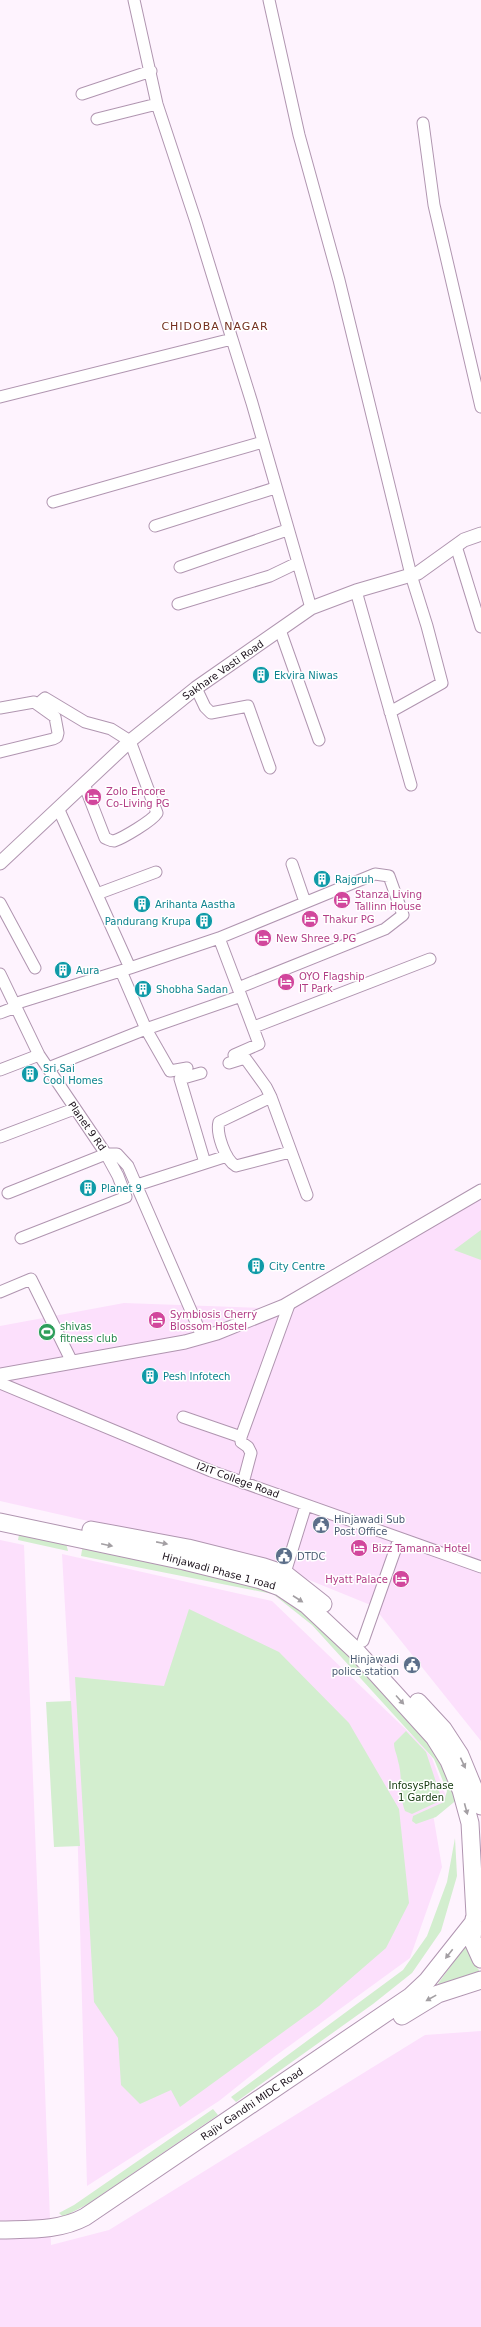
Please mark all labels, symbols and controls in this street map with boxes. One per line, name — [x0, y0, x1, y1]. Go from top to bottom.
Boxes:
district label: CHIDOBA NAGAR — [161, 320, 269, 333]
street label: Sakhare Vasti Road — [180, 638, 266, 702]
building icon: Ekvira Niwas — [251, 665, 271, 685]
place label: Ekvira Niwas — [274, 670, 338, 681]
place label: Zolo Encore Co-Living PG — [106, 786, 170, 809]
hotel icon: Zolo Encore Co-Living PG — [83, 787, 103, 807]
building icon: Rajgruh — [312, 869, 332, 889]
place label: Rajgruh — [335, 874, 374, 885]
place label: Stanza Living Tallinn House — [354, 889, 422, 912]
hotel icon: Stanza Living Tallinn House — [332, 890, 352, 910]
building icon: Arihanta Aastha — [132, 894, 152, 914]
place label: Arihanta Aastha — [155, 899, 235, 910]
hotel icon: Thakur PG — [300, 909, 320, 929]
building icon: Pandurang Krupa — [194, 911, 214, 931]
place label: Thakur PG — [322, 914, 374, 925]
place label: Pandurang Krupa — [105, 916, 191, 927]
hotel icon: New Shree 9 PG — [253, 928, 273, 948]
place label: New Shree 9 PG — [276, 933, 356, 944]
building icon: Aura — [53, 960, 73, 980]
place label: Aura — [76, 965, 99, 976]
place label: OYO Flagship IT Park — [299, 971, 365, 994]
hotel icon: OYO Flagship IT Park — [276, 972, 296, 992]
building icon: Shobha Sadan — [133, 979, 153, 999]
place label: Shobha Sadan — [156, 984, 228, 995]
place label: Sri Sai Cool Homes — [43, 1063, 103, 1086]
building icon: Sri Sai Cool Homes — [20, 1064, 40, 1084]
street label: Planet 9 Rd — [66, 1099, 108, 1153]
building icon: Planet 9 — [78, 1178, 98, 1198]
place label: Planet 9 — [101, 1183, 142, 1194]
building icon: City Centre — [246, 1256, 266, 1276]
place label: City Centre — [269, 1261, 325, 1272]
place label: Symbiosis Cherry Blossom Hostel — [170, 1309, 257, 1332]
hotel icon: Symbiosis Cherry Blossom Hostel — [147, 1310, 167, 1330]
place label: shivas fitness club — [60, 1321, 117, 1344]
sports icon: shivas fitness club — [37, 1322, 57, 1342]
building icon: Pesh Infotech — [140, 1366, 160, 1386]
place label: Pesh Infotech — [163, 1371, 230, 1382]
street label: I2IT College Road — [195, 1460, 281, 1500]
place label: Hinjawadi Sub Post Office — [334, 1514, 405, 1537]
public building icon: Hinjawadi Sub Post Office — [311, 1515, 331, 1535]
hotel icon: Bizz Tamanna Hotel — [349, 1538, 369, 1558]
one-way arrow — [156, 1540, 168, 1546]
one-way arrow — [101, 1542, 113, 1548]
place label: Bizz Tamanna Hotel — [372, 1543, 470, 1554]
public building icon: DTDC — [274, 1546, 294, 1566]
street label: Hinjawadi Phase 1 road — [161, 1551, 277, 1591]
place label: DTDC — [297, 1551, 326, 1562]
hotel icon: Hyatt Palace — [391, 1569, 411, 1589]
place label: Hyatt Palace — [325, 1574, 388, 1585]
one-way arrow — [292, 1595, 304, 1602]
place label: Hinjawadi police station — [332, 1654, 399, 1677]
public building icon: Hinjawadi police station — [402, 1655, 422, 1675]
one-way arrow — [395, 1695, 404, 1704]
one-way arrow — [460, 1757, 466, 1768]
park label: InfosysPhase 1 Garden — [388, 1780, 454, 1803]
one-way arrow — [464, 1803, 470, 1815]
one-way arrow — [444, 1948, 453, 1959]
one-way arrow — [425, 1994, 437, 2001]
street label: Rajiv Gandhi MIDC Road — [199, 2066, 305, 2142]

